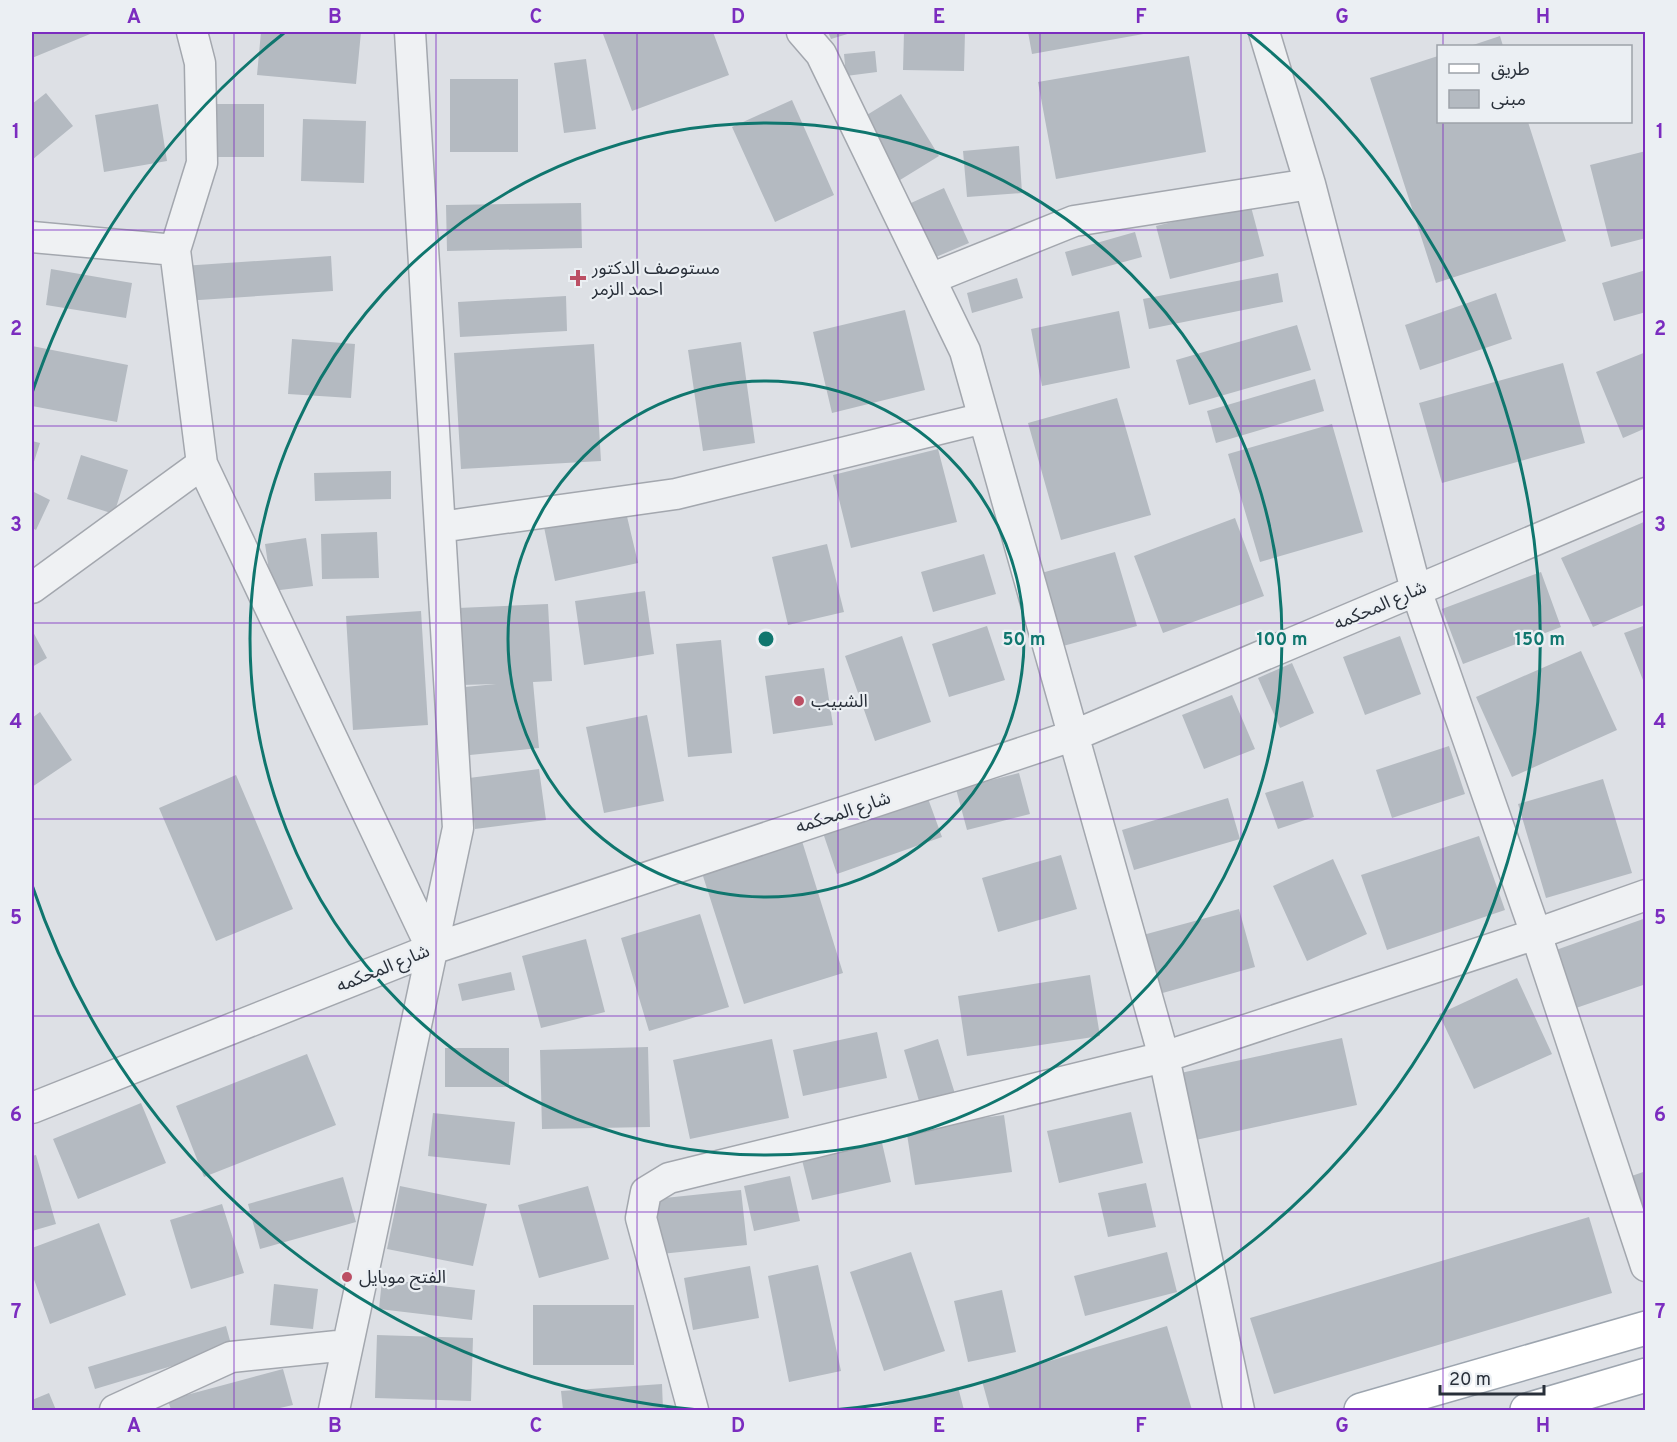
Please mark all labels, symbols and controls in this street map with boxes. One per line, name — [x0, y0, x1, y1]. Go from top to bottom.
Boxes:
text: A — [127, 5, 141, 31]
text: B — [328, 5, 342, 31]
text: C — [530, 5, 542, 31]
text: D — [731, 5, 745, 31]
text: E — [933, 5, 945, 31]
text: F — [1135, 5, 1147, 31]
text: G — [1335, 5, 1349, 31]
text: H — [1536, 5, 1550, 31]
legend — [1437, 45, 1632, 123]
text: طريق — [1491, 59, 1530, 82]
text: مبنى — [1491, 89, 1526, 112]
text: 1 — [12, 120, 20, 146]
text: 1 — [1656, 120, 1664, 146]
place label: مستوصف الدكتور احمد الزمر — [591, 258, 720, 302]
marker: مستوصف الدكتور احمد الزمر — [569, 269, 587, 287]
text: 2 — [10, 317, 22, 343]
text: 2 — [1654, 317, 1666, 343]
text: 3 — [10, 513, 22, 539]
text: 3 — [1654, 513, 1666, 539]
street label: شارع المحكمه — [1331, 577, 1431, 637]
centre of rings — [756, 629, 776, 649]
text: 50 m — [1002, 629, 1046, 652]
text: 100 m — [1256, 629, 1308, 652]
text: 150 m — [1515, 629, 1565, 652]
place label: الشبيب — [811, 691, 868, 714]
marker: الشبيب — [792, 694, 806, 708]
text: 4 — [10, 710, 22, 736]
text: 4 — [1654, 710, 1666, 736]
street label: شارع المحكمه — [793, 787, 894, 841]
text: 5 — [10, 906, 22, 932]
text: 5 — [1654, 906, 1666, 932]
street label: شارع المحكمه — [334, 940, 434, 999]
text: 6 — [10, 1103, 22, 1129]
text: 6 — [1654, 1103, 1666, 1129]
place label: الفتح موبايل — [359, 1267, 446, 1290]
marker: الفتح موبايل — [340, 1270, 354, 1284]
text: 7 — [11, 1300, 21, 1326]
text: 7 — [1655, 1300, 1665, 1326]
scale bar — [1440, 1358, 1544, 1396]
text: 20 m — [1449, 1369, 1491, 1392]
text: A — [127, 1414, 141, 1440]
text: B — [328, 1414, 342, 1440]
text: C — [530, 1414, 542, 1440]
text: D — [731, 1414, 745, 1440]
text: E — [933, 1414, 945, 1440]
text: F — [1135, 1414, 1147, 1440]
text: G — [1335, 1414, 1349, 1440]
text: H — [1536, 1414, 1550, 1440]

